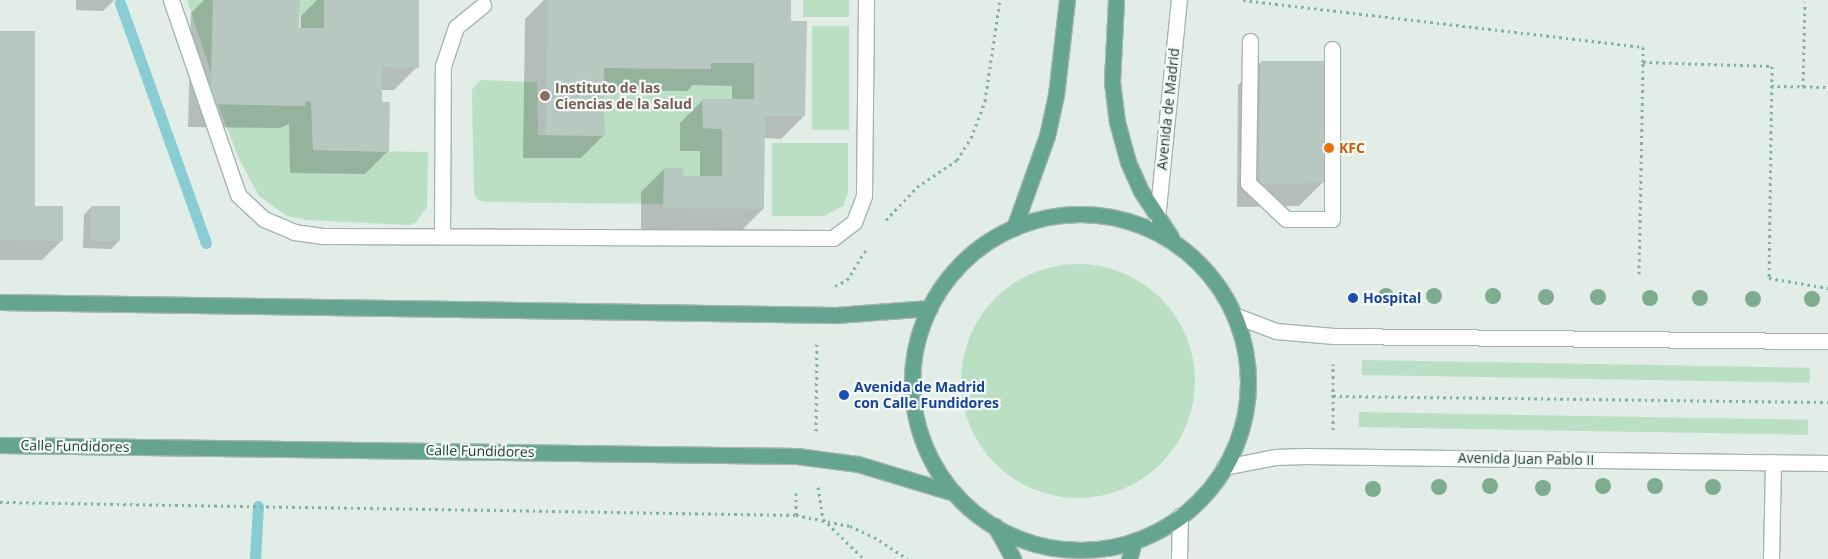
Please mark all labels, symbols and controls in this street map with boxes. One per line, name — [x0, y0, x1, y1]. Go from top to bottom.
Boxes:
street label: Avenida de Madrid — [1153, 47, 1183, 171]
place label: Instituto de las Ciencias de la Salud — [555, 80, 692, 112]
marker: Instituto de las Ciencias de la Salud — [539, 90, 551, 102]
place label: KFC — [1339, 140, 1365, 156]
marker: KFC — [1323, 142, 1335, 154]
place label: Hospital — [1363, 290, 1421, 306]
marker: Hospital — [1347, 292, 1359, 304]
place label: Avenida de Madrid con Calle Fundidores — [854, 379, 999, 412]
marker: Avenida de Madrid con Calle Fundidores — [838, 389, 850, 401]
street label: Calle Fundidores — [20, 437, 130, 455]
street label: Calle Fundidores — [425, 442, 535, 460]
street label: Avenida Juan Pablo II — [1458, 449, 1594, 469]

